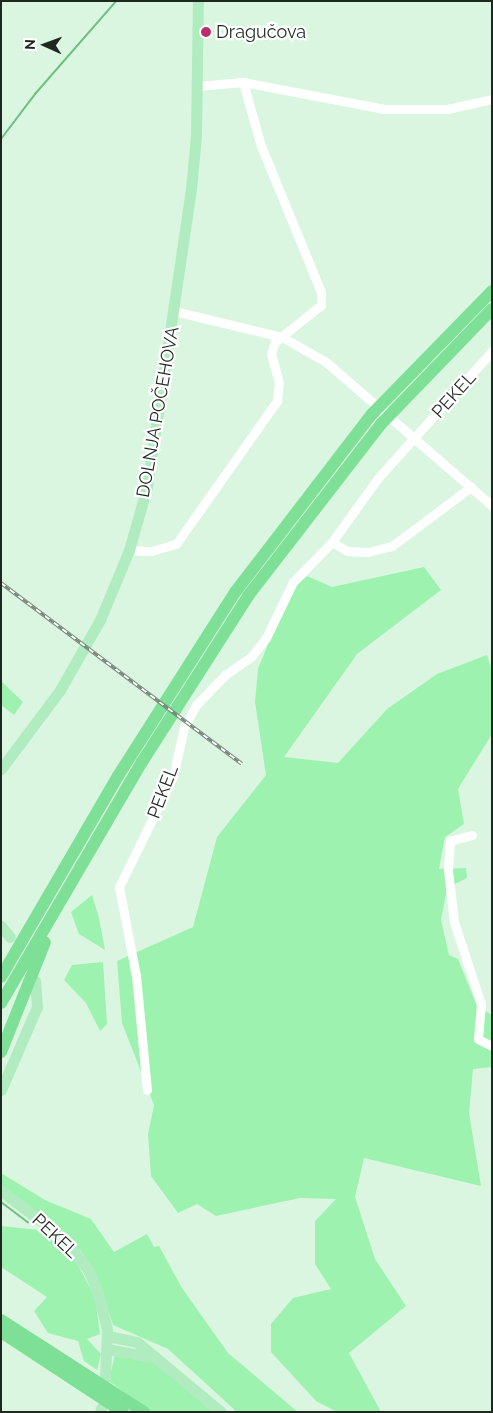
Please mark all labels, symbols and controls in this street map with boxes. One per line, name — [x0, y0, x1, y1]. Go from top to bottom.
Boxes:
north arrow — [20, 20, 70, 70]
place label: Dragučova — [216, 21, 306, 43]
marker: Dragučova — [200, 26, 212, 38]
text: N — [22, 39, 38, 50]
street label: DOLNJA POČEHOVA — [132, 325, 184, 499]
street label: PEKEL — [428, 367, 480, 423]
street label: PEKEL — [143, 762, 183, 822]
street label: PEKEL — [27, 1209, 83, 1263]

